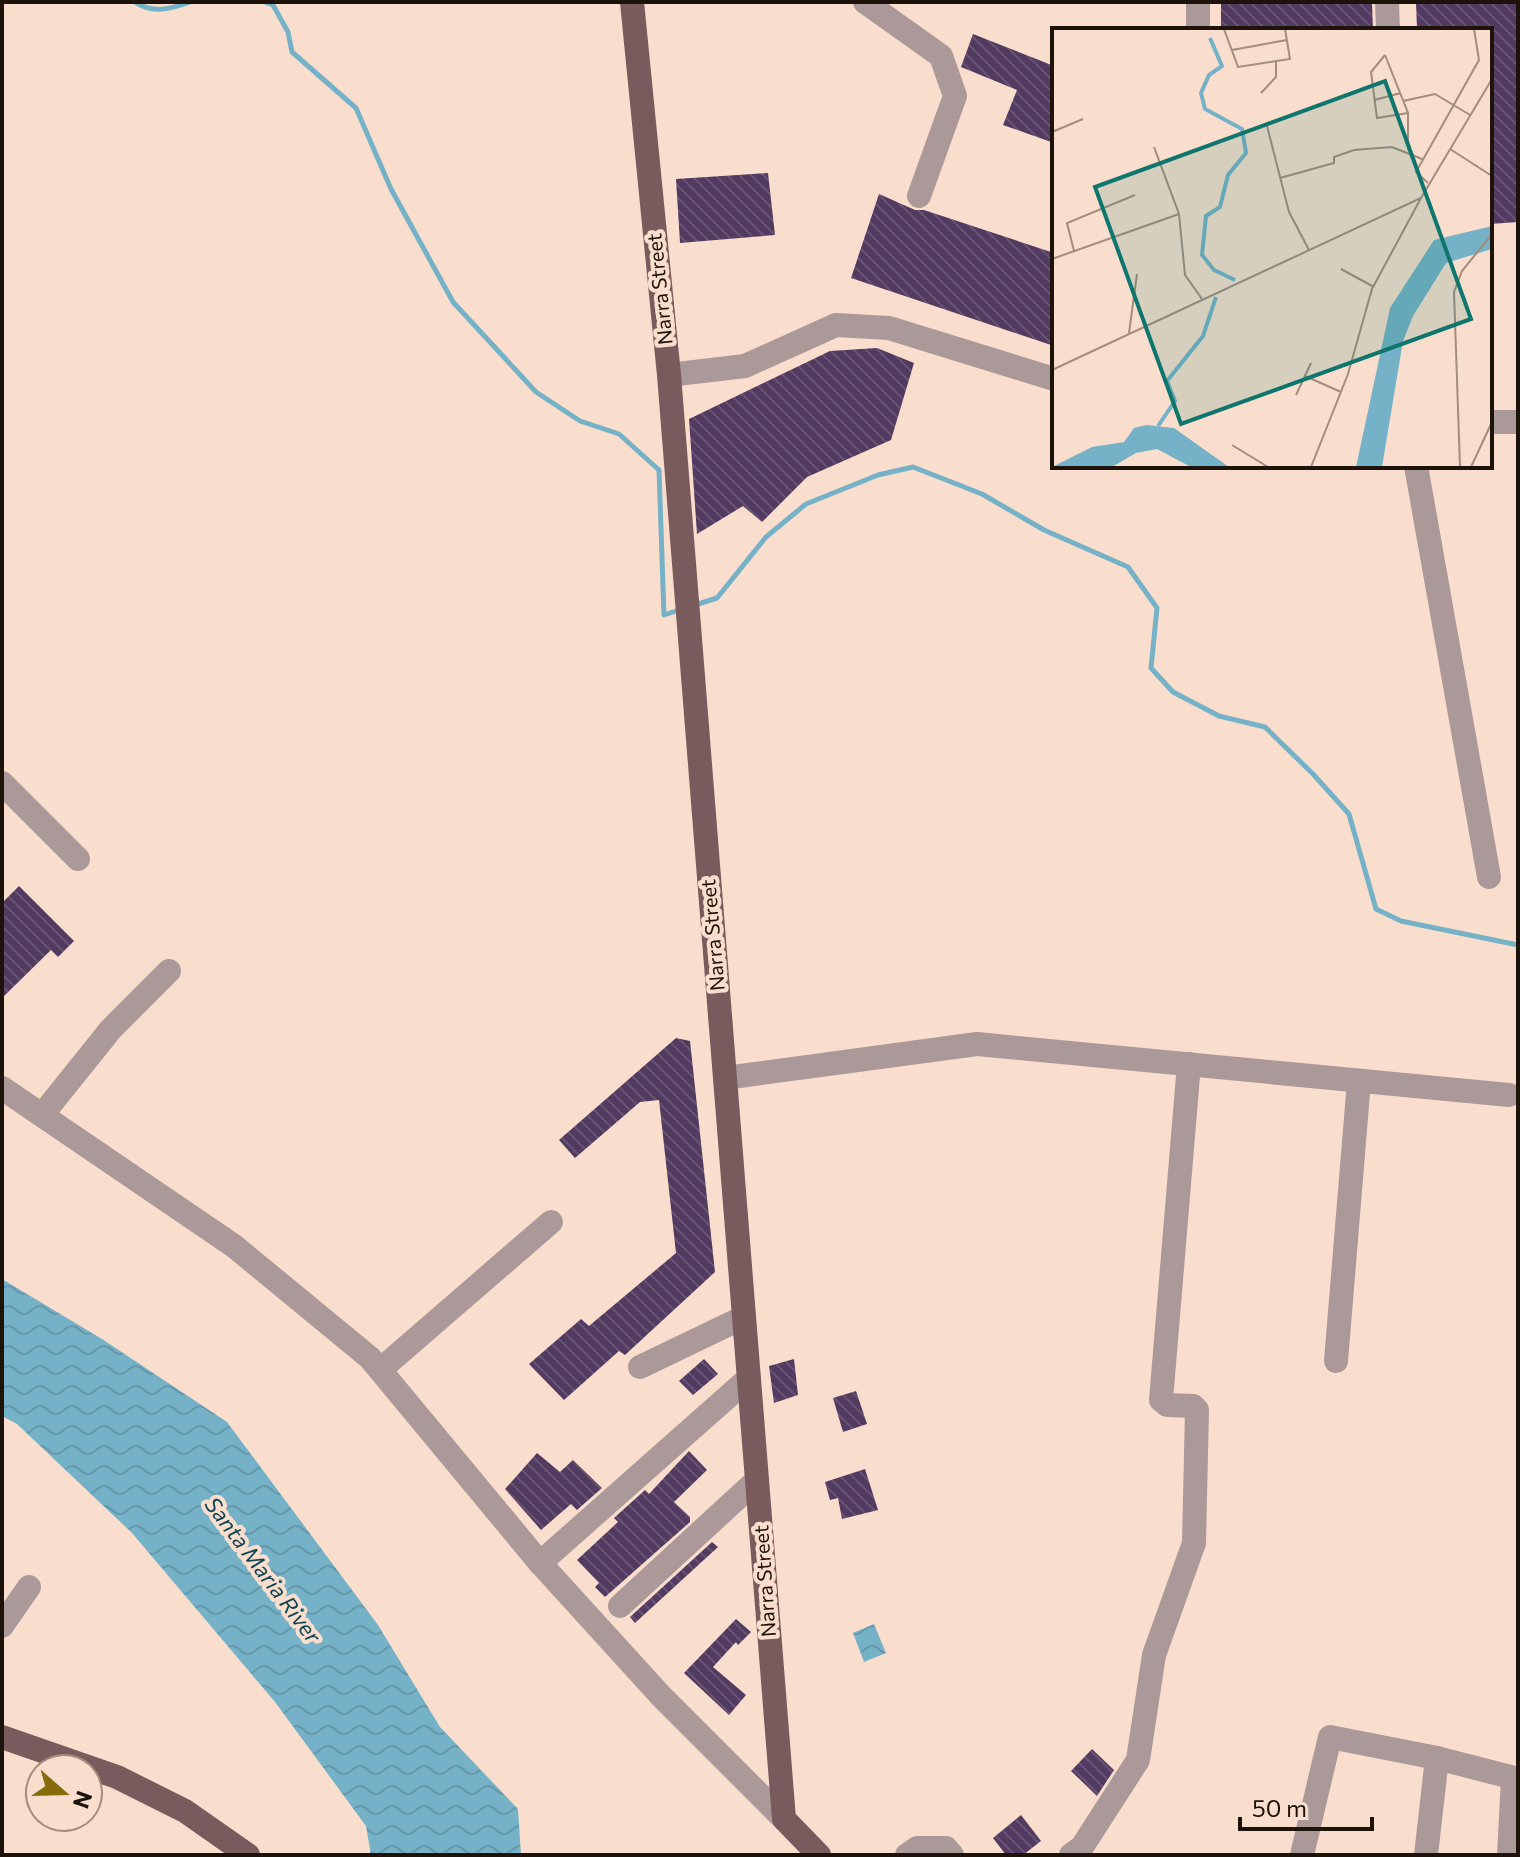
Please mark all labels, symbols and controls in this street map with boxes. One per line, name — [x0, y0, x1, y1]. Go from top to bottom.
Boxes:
inset map — [1052, 28, 1492, 468]
street label: Narra Street — [641, 232, 677, 346]
street label: Narra Street — [695, 878, 729, 992]
water label: Santa Maria River — [200, 1491, 328, 1649]
street label: Narra Street — [748, 1524, 780, 1638]
north arrow — [24, 1753, 104, 1833]
scale bar — [1240, 1781, 1372, 1831]
text: N — [68, 1788, 99, 1812]
text: 50 m — [1252, 1793, 1307, 1822]

